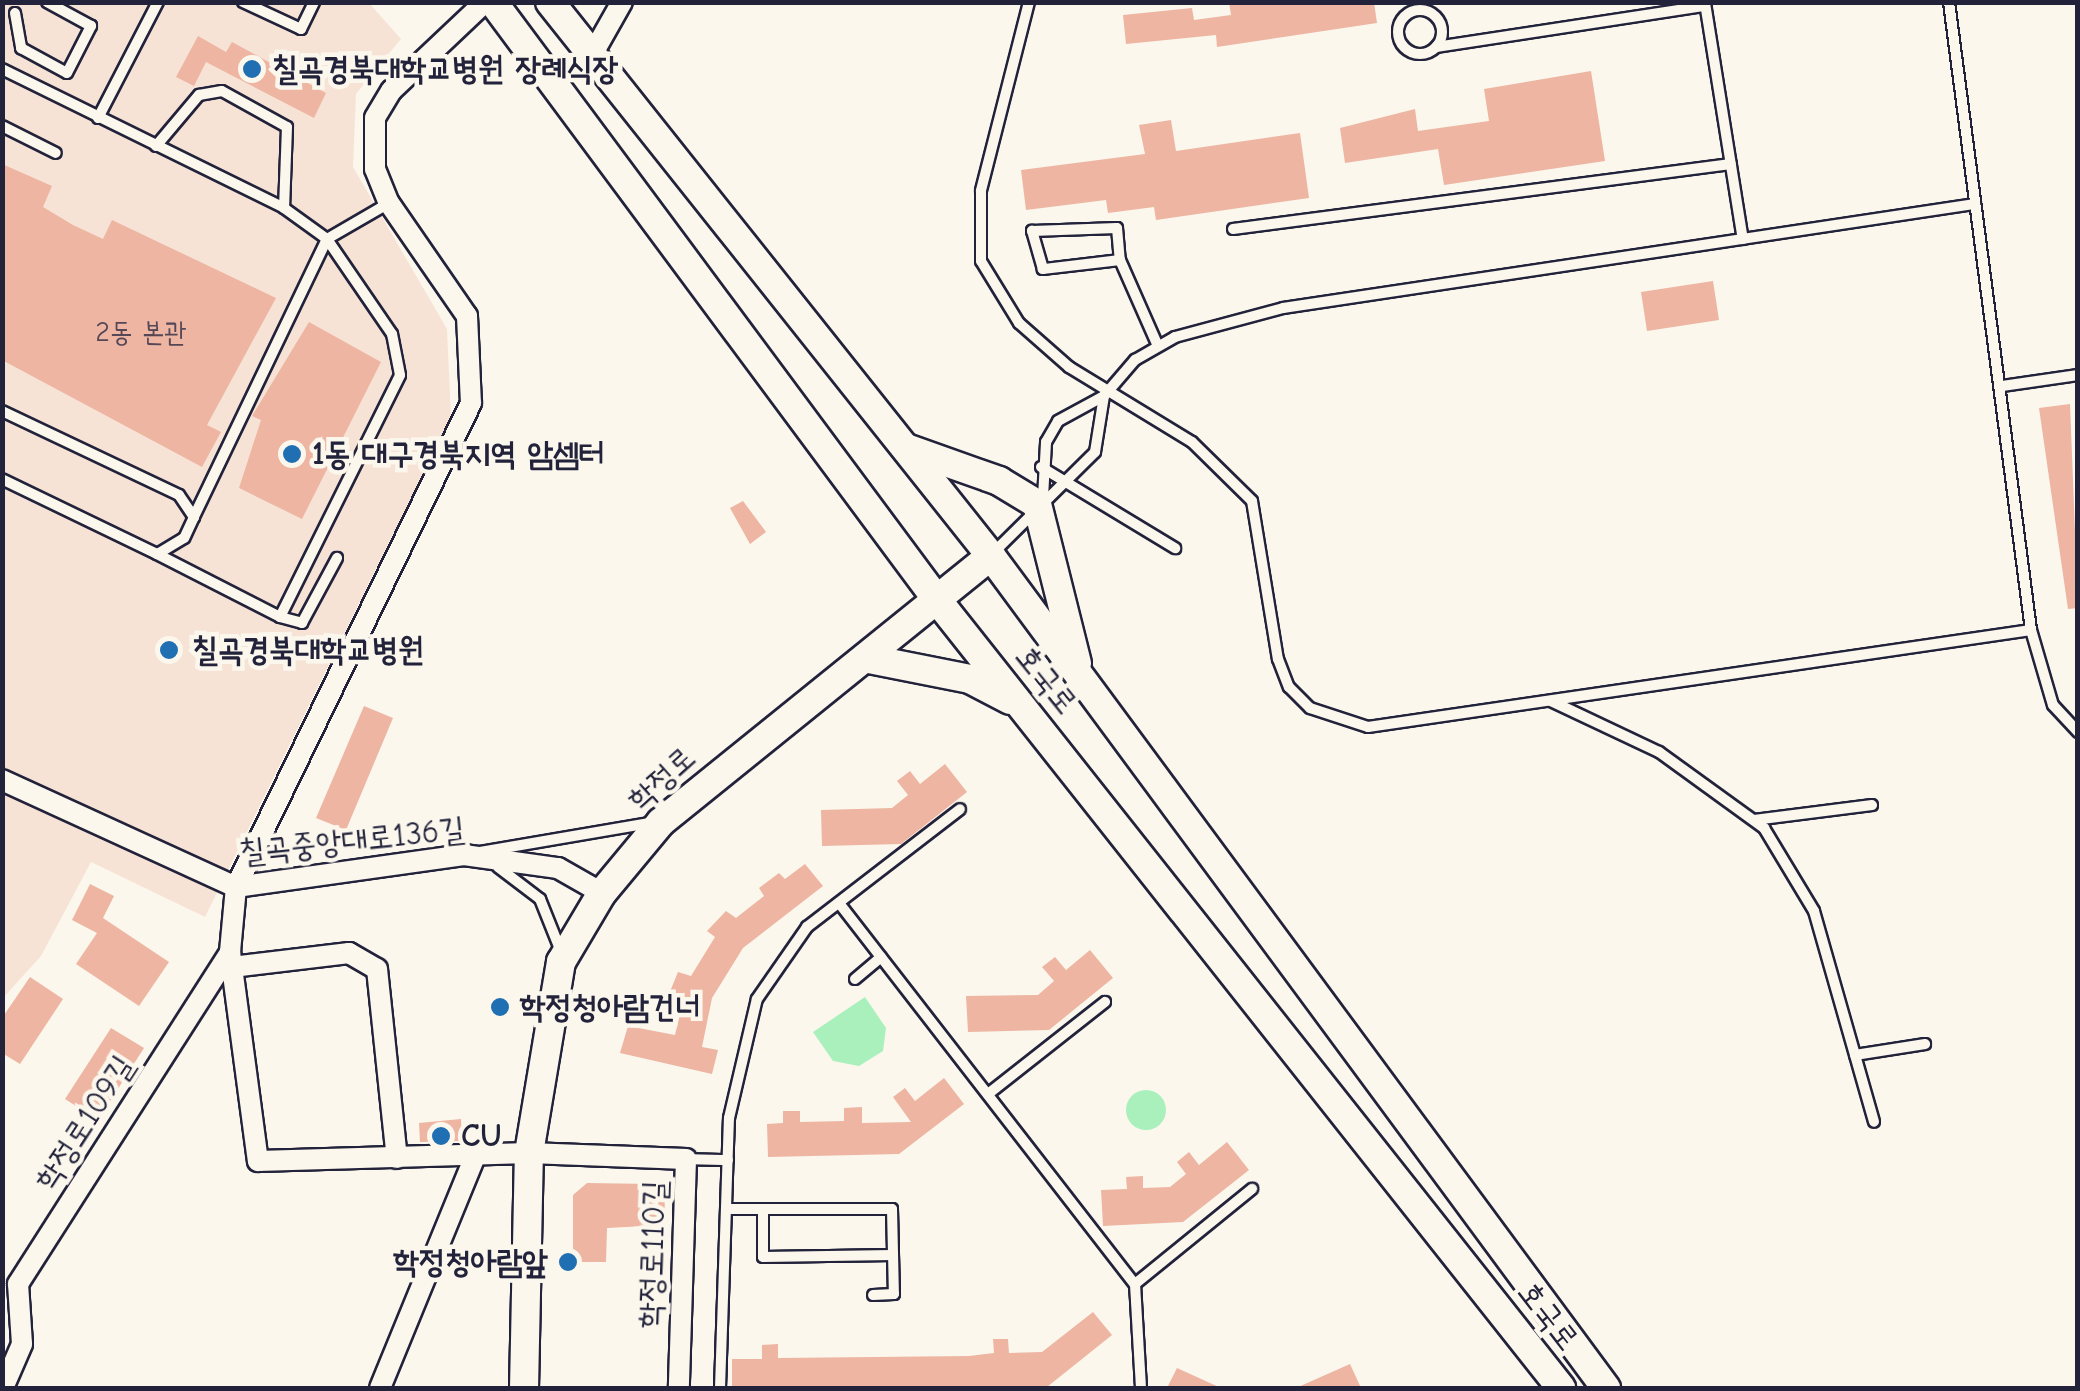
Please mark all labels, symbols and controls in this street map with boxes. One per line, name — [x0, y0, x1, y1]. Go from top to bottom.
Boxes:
place label: 칠곡경북대학교병원 장례식장 — [272, 50, 618, 88]
marker: 칠곡경북대학교병원 장례식장 — [241, 58, 263, 80]
house number: 2동 본관 — [95, 315, 187, 349]
place label: 1동 대구경북지역 암셈터 — [312, 435, 605, 473]
marker: 1동 대구경북지역 암셈터 — [281, 443, 303, 465]
place label: 칠곡경북대학교병원 — [192, 631, 424, 669]
marker: 칠곡경북대학교병원 — [156, 637, 182, 663]
street label: 호국로 — [1007, 638, 1085, 722]
street label: 학정로 — [620, 739, 704, 819]
street label: 칠곡중앙대로136길 — [237, 810, 467, 872]
place label: 학정청아람건너 — [520, 988, 700, 1026]
marker: 학정청아람건너 — [489, 996, 511, 1018]
street label: 학정로109길 — [27, 1049, 143, 1197]
place label: CU — [461, 1117, 502, 1155]
marker: CU — [430, 1125, 452, 1147]
street label: 학정로110길 — [631, 1179, 675, 1329]
place label: 학정청아람앞 — [393, 1243, 548, 1281]
marker: 학정청아람앞 — [557, 1251, 579, 1273]
street label: 호국로 — [1509, 1274, 1587, 1358]

